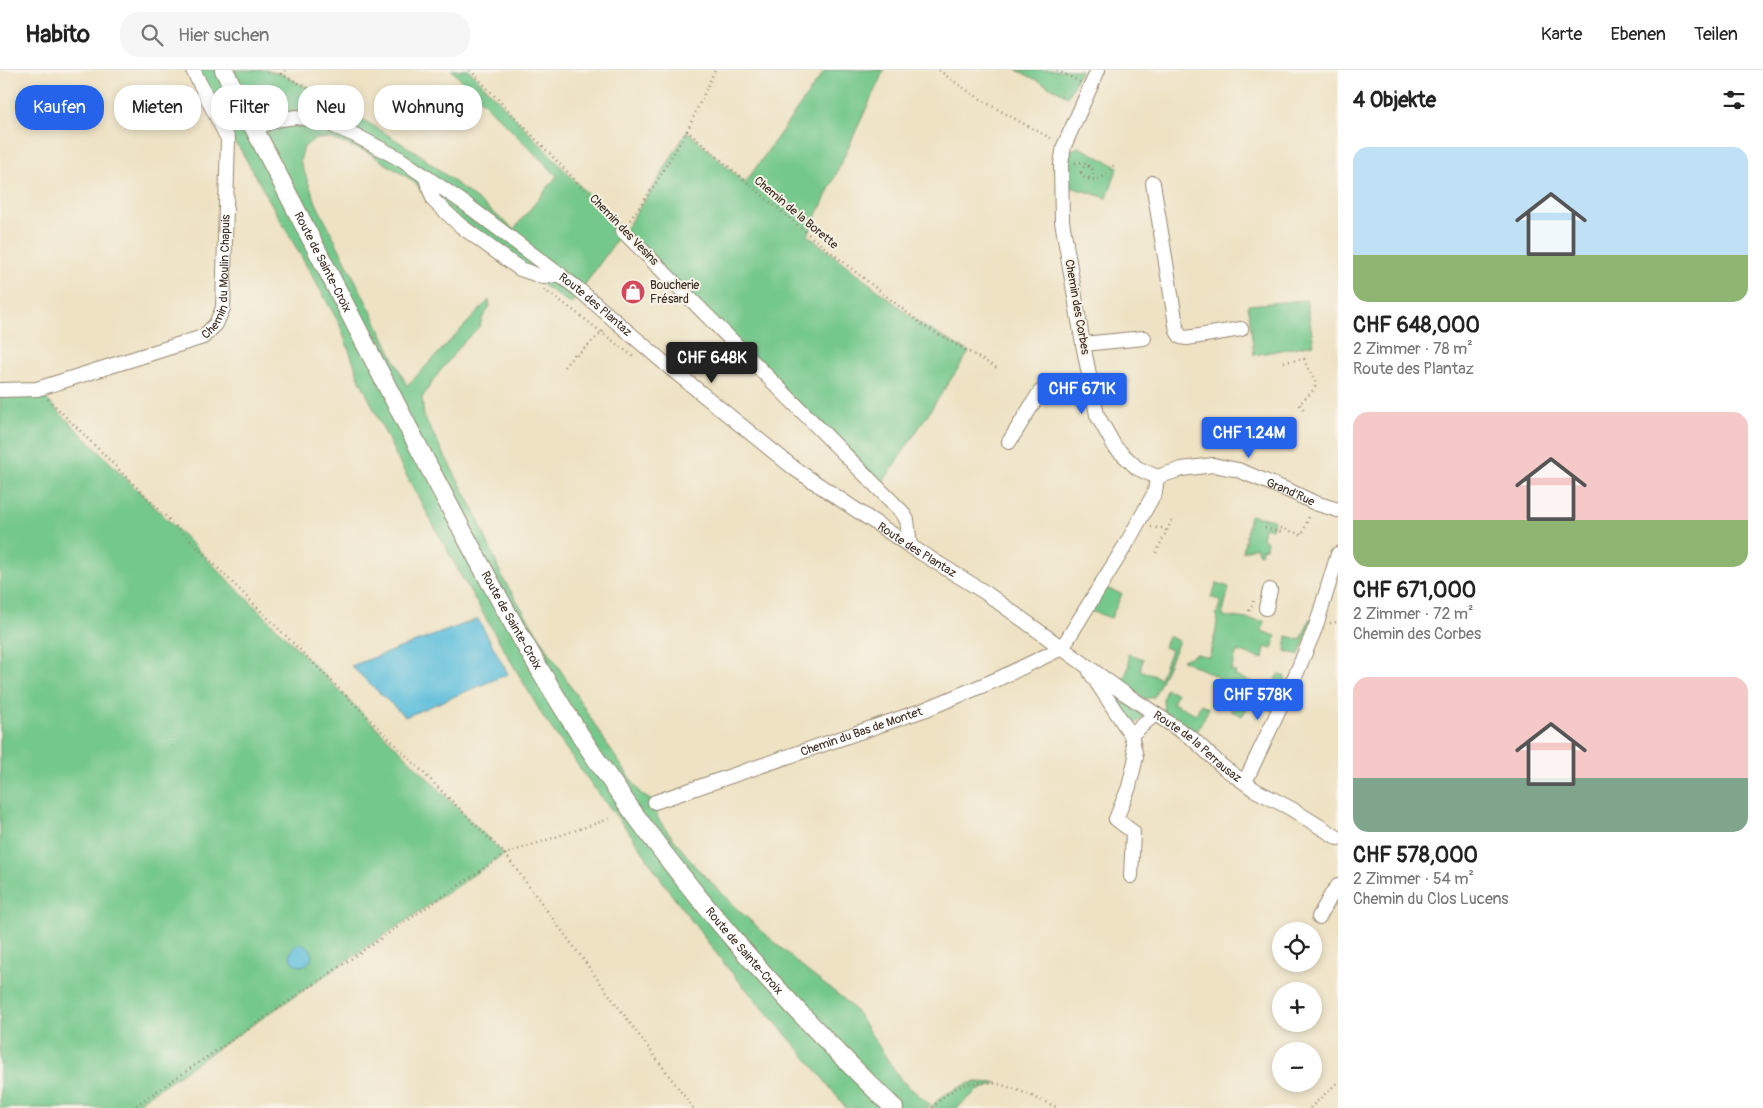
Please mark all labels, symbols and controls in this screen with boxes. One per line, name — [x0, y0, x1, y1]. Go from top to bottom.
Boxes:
search box — [120, 12, 470, 57]
text: Habito — [25, 20, 90, 49]
icon: search — [138, 21, 166, 49]
text: Hier suchen — [178, 23, 270, 47]
text: Karte — [1541, 23, 1582, 46]
text: Ebenen — [1610, 23, 1666, 46]
text: Teilen — [1694, 23, 1738, 46]
chip: Kaufen — [15, 85, 104, 130]
chip: Mieten — [114, 85, 201, 130]
chip: Filter — [211, 85, 288, 130]
chip: Neu — [298, 85, 364, 130]
chip: Wohnung — [374, 85, 482, 130]
icon: filters — [1720, 86, 1748, 114]
text: 4 Objekte — [1353, 87, 1436, 114]
street label: Chemin de la Borette — [751, 173, 841, 253]
icon: home — [1506, 179, 1596, 269]
street label: Chemin des Vesins — [586, 191, 662, 269]
street label: Route de Sainte-Croix — [291, 209, 355, 315]
street label: Chemin du Moulin Chapuis — [198, 214, 233, 342]
street label: Chemin des Corbes — [1061, 258, 1093, 356]
street label: Route des Plantaz — [556, 270, 635, 339]
place label: Boucherie Frésard — [650, 278, 699, 307]
shop icon: Boucherie Frésard — [620, 279, 646, 305]
text: CHF 648,000 — [1353, 312, 1480, 339]
text: 2 Zimmer · 78 m² — [1353, 339, 1473, 359]
pin: CHF 648K — [660, 342, 764, 384]
text: CHF 648K — [677, 348, 747, 368]
text: Route des Plantaz — [1353, 359, 1474, 379]
pin: CHF 671K — [1030, 372, 1134, 415]
text: CHF 671K — [1049, 379, 1115, 399]
pin: CHF 1.24M — [1192, 416, 1306, 459]
text: CHF 1.24M — [1213, 423, 1285, 443]
icon: home — [1506, 444, 1596, 534]
street label: Grand'Rue — [1264, 475, 1317, 509]
street label: Route des Plantaz — [875, 519, 959, 580]
street label: Route de Sainte-Croix — [478, 568, 546, 672]
text: CHF 671,000 — [1353, 577, 1476, 604]
text: 2 Zimmer · 72 m² — [1353, 604, 1473, 624]
text: Chemin des Corbes — [1353, 624, 1481, 644]
pin: CHF 578K — [1206, 678, 1310, 721]
text: CHF 578K — [1224, 685, 1292, 705]
street label: Chemin du Bas de Montet — [798, 704, 924, 759]
street label: Route de la Perrausaz — [1151, 707, 1245, 786]
icon: home — [1506, 709, 1596, 799]
text: CHF 578,000 — [1353, 842, 1478, 869]
text: 2 Zimmer · 54 m² — [1353, 869, 1474, 889]
text: Chemin du Clos Lucens — [1353, 889, 1508, 909]
street label: Route de Sainte-Croix — [702, 904, 786, 997]
map controls — [1272, 922, 1322, 1092]
button: locate — [1272, 922, 1322, 972]
button: + — [1272, 982, 1322, 1032]
button: − — [1272, 1042, 1322, 1092]

